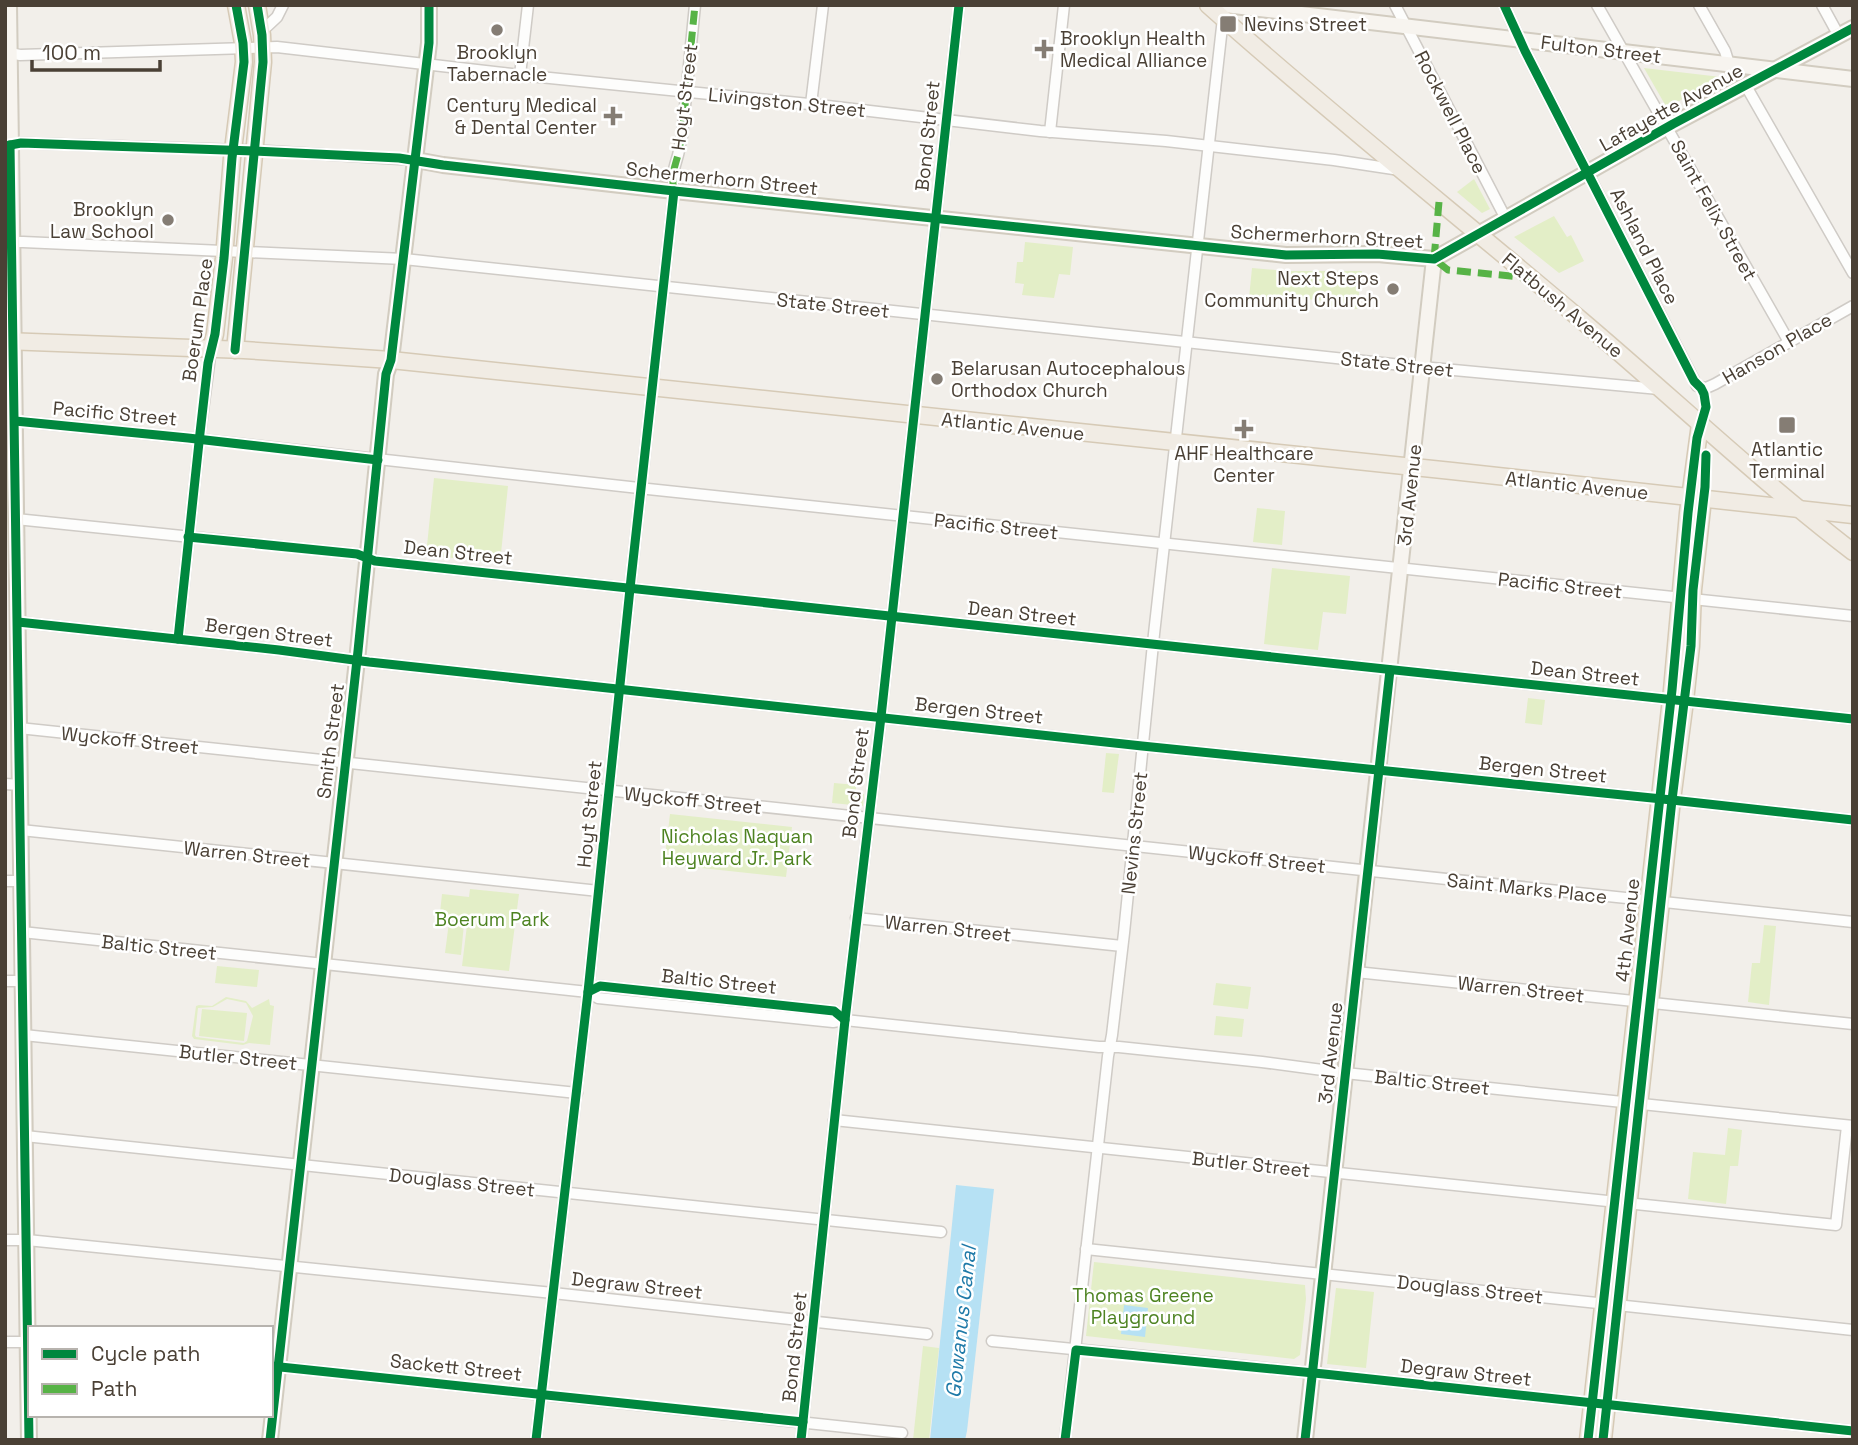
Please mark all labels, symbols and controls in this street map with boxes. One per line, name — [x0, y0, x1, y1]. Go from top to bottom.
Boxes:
place label: Nevins Street — [1244, 12, 1367, 37]
marker: Nevins Street — [1218, 14, 1238, 34]
marker: Brooklyn Tabernacle — [489, 22, 505, 38]
place label: Brooklyn Health Medical Alliance — [1060, 26, 1207, 73]
scale bar — [32, 28, 159, 72]
street label: Fulton Street — [1539, 30, 1663, 69]
text: 100 m — [42, 39, 101, 66]
marker: Brooklyn Health Medical Alliance — [1034, 39, 1054, 59]
place label: Brooklyn Tabernacle — [447, 40, 547, 87]
street label: Hoyt Street — [666, 42, 703, 152]
street label: Rockwell Place — [1409, 46, 1492, 178]
street label: Lafayette Avenue — [1595, 58, 1747, 157]
street label: Bond Street — [909, 79, 946, 193]
street label: Livingston Street — [707, 82, 867, 123]
place label: Century Medical & Dental Center — [447, 93, 597, 140]
marker: Century Medical & Dental Center — [603, 106, 623, 126]
street label: Saint Felix Street — [1665, 135, 1763, 285]
street label: Schermerhorn Street — [625, 156, 819, 201]
street label: Ashland Place — [1605, 184, 1685, 309]
place label: Brooklyn Law School — [50, 197, 154, 244]
marker: Brooklyn Law School — [160, 212, 176, 228]
street label: Schermerhorn Street — [1230, 219, 1424, 254]
street label: Flatbush Avenue — [1497, 247, 1629, 364]
street label: Boerum Place — [176, 256, 219, 384]
place label: Next Steps Community Church — [1204, 266, 1379, 313]
marker: Next Steps Community Church — [1385, 281, 1401, 297]
street label: State Street — [775, 287, 891, 324]
street label: Hanson Place — [1718, 307, 1837, 390]
street label: State Street — [1339, 346, 1455, 383]
place label: Belarusan Autocephalous Orthodox Church — [951, 356, 1186, 403]
marker: Belarusan Autocephalous Orthodox Church — [929, 371, 945, 387]
street label: Pacific Street — [52, 396, 178, 431]
street label: Atlantic Avenue — [940, 407, 1086, 446]
marker: Atlantic Terminal — [1777, 415, 1797, 435]
marker: AHF Healthcare Center — [1234, 419, 1254, 439]
place label: Atlantic Terminal — [1749, 437, 1825, 484]
place label: AHF Healthcare Center — [1174, 441, 1314, 488]
street label: 3rd Avenue — [1392, 443, 1427, 547]
street label: Atlantic Avenue — [1504, 466, 1650, 505]
street label: Pacific Street — [933, 508, 1059, 545]
street label: Dean Street — [402, 534, 514, 571]
street label: Pacific Street — [1497, 567, 1623, 604]
street label: Dean Street — [966, 595, 1078, 632]
street label: Bergen Street — [204, 612, 334, 653]
street label: Dean Street — [1529, 655, 1641, 692]
street label: Smith Street — [311, 682, 350, 800]
street label: Bergen Street — [914, 691, 1044, 730]
street label: Wyckoff Street — [60, 721, 200, 760]
street label: Bond Street — [836, 726, 875, 840]
street label: Bergen Street — [1478, 750, 1608, 789]
street label: Hoyt Street — [571, 759, 608, 869]
street label: Nevins Street — [1116, 771, 1153, 896]
street label: Wyckoff Street — [623, 781, 763, 820]
park label: Nicholas Naquan Heyward Jr. Park — [661, 824, 813, 871]
street label: Warren Street — [182, 835, 311, 874]
street label: Wyckoff Street — [1187, 840, 1327, 879]
street label: Saint Marks Place — [1446, 868, 1608, 909]
street label: 4th Avenue — [1610, 877, 1645, 983]
park label: Boerum Park — [434, 907, 550, 932]
street label: Warren Street — [883, 909, 1012, 948]
street label: Baltic Street — [100, 929, 218, 966]
street label: Baltic Street — [660, 963, 778, 1000]
street label: Warren Street — [1456, 970, 1585, 1009]
street label: 3rd Avenue — [1313, 1001, 1348, 1105]
street label: Butler Street — [177, 1039, 298, 1076]
street label: Baltic Street — [1373, 1064, 1491, 1101]
street label: Butler Street — [1190, 1146, 1311, 1183]
street label: Douglass Street — [388, 1162, 536, 1203]
water label: Gowanus Canal — [939, 1242, 982, 1399]
street label: Degraw Street — [570, 1266, 704, 1305]
street label: Douglass Street — [1396, 1269, 1544, 1310]
park label: Thomas Greene Playground — [1072, 1283, 1214, 1330]
street label: Bond Street — [776, 1290, 813, 1404]
legend — [28, 1326, 273, 1417]
text: Cycle path — [91, 1340, 200, 1367]
street label: Sackett Street — [389, 1348, 523, 1387]
street label: Degraw Street — [1399, 1353, 1533, 1392]
text: Path — [91, 1375, 137, 1402]

